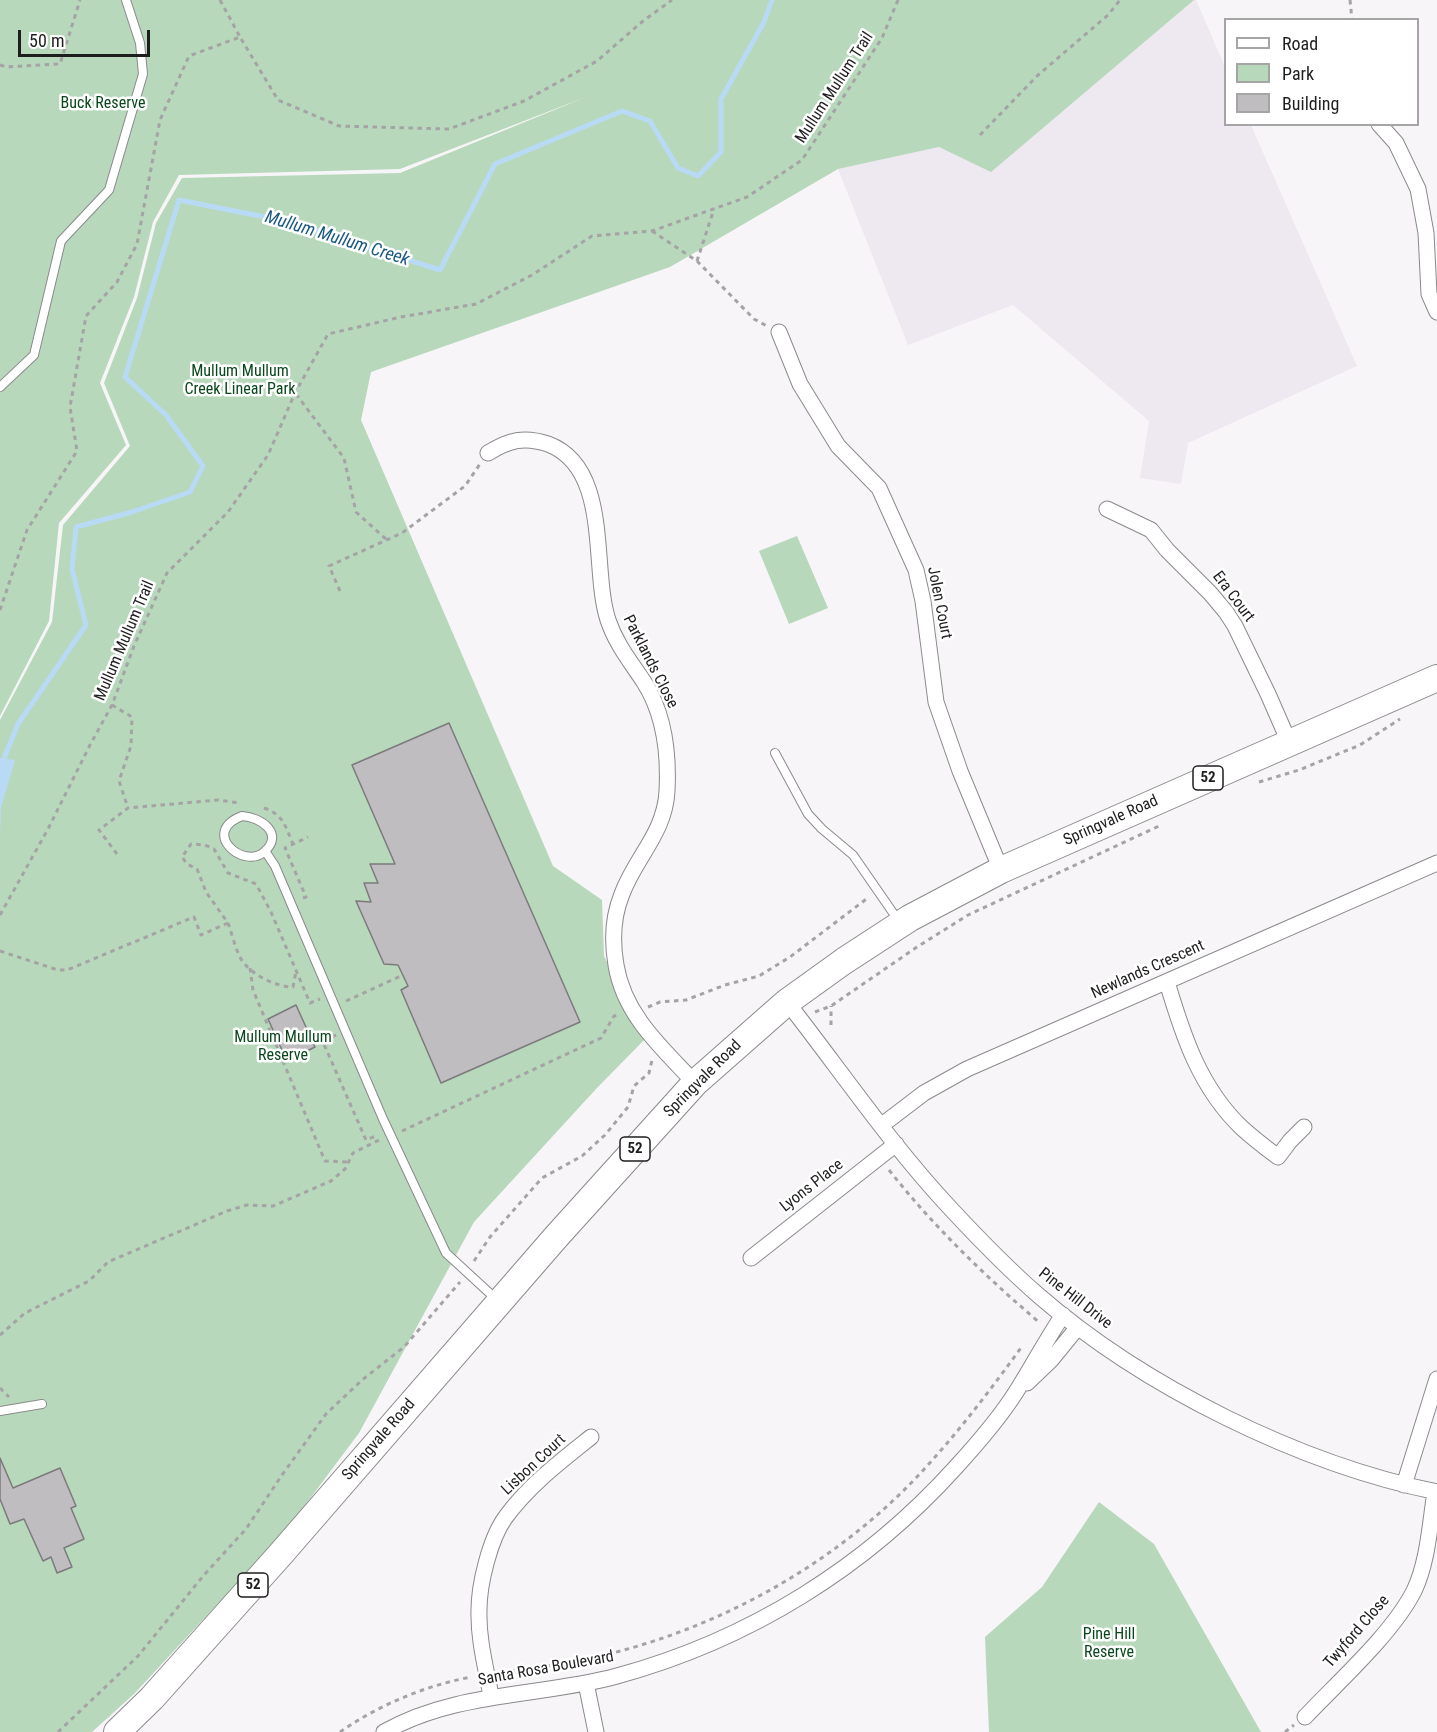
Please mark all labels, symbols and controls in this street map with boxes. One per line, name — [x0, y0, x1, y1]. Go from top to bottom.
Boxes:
scale bar — [21, 18, 153, 56]
legend — [1224, 18, 1419, 126]
street label: Mullum Mullum Trail — [792, 29, 878, 147]
text: 50 m — [29, 30, 64, 51]
text: Road — [1282, 33, 1318, 54]
text: Park — [1282, 63, 1314, 84]
text: Building — [1282, 93, 1339, 114]
park label: Buck Reserve — [61, 94, 145, 114]
water label: Mullum Mullum Creek — [262, 207, 412, 271]
park label: Mullum Mullum Creek Linear Park — [185, 362, 295, 400]
street label: Jolen Court — [923, 565, 955, 641]
street label: Era Court — [1208, 568, 1258, 626]
street label: Mullum Mullum Trail — [91, 578, 159, 704]
street label: Parklands Close — [618, 612, 682, 712]
road number: 52 — [1193, 766, 1223, 790]
street label: Springvale Road — [1061, 792, 1161, 850]
street label: Newlands Crescent — [1088, 936, 1208, 1004]
park label: Mullum Mullum Reserve — [234, 1028, 332, 1066]
street label: Springvale Road — [660, 1036, 746, 1122]
road number: 52 — [620, 1137, 650, 1161]
street label: Lyons Place — [777, 1155, 847, 1217]
street label: Pine Hill Drive — [1034, 1264, 1116, 1334]
street label: Springvale Road — [338, 1395, 420, 1485]
street label: Lisbon Court — [498, 1430, 570, 1500]
road number: 52 — [238, 1573, 268, 1597]
street label: Twyford Close — [1320, 1592, 1394, 1672]
park label: Pine Hill Reserve — [1083, 1625, 1135, 1663]
street label: Santa Rosa Boulevard — [477, 1648, 615, 1690]

